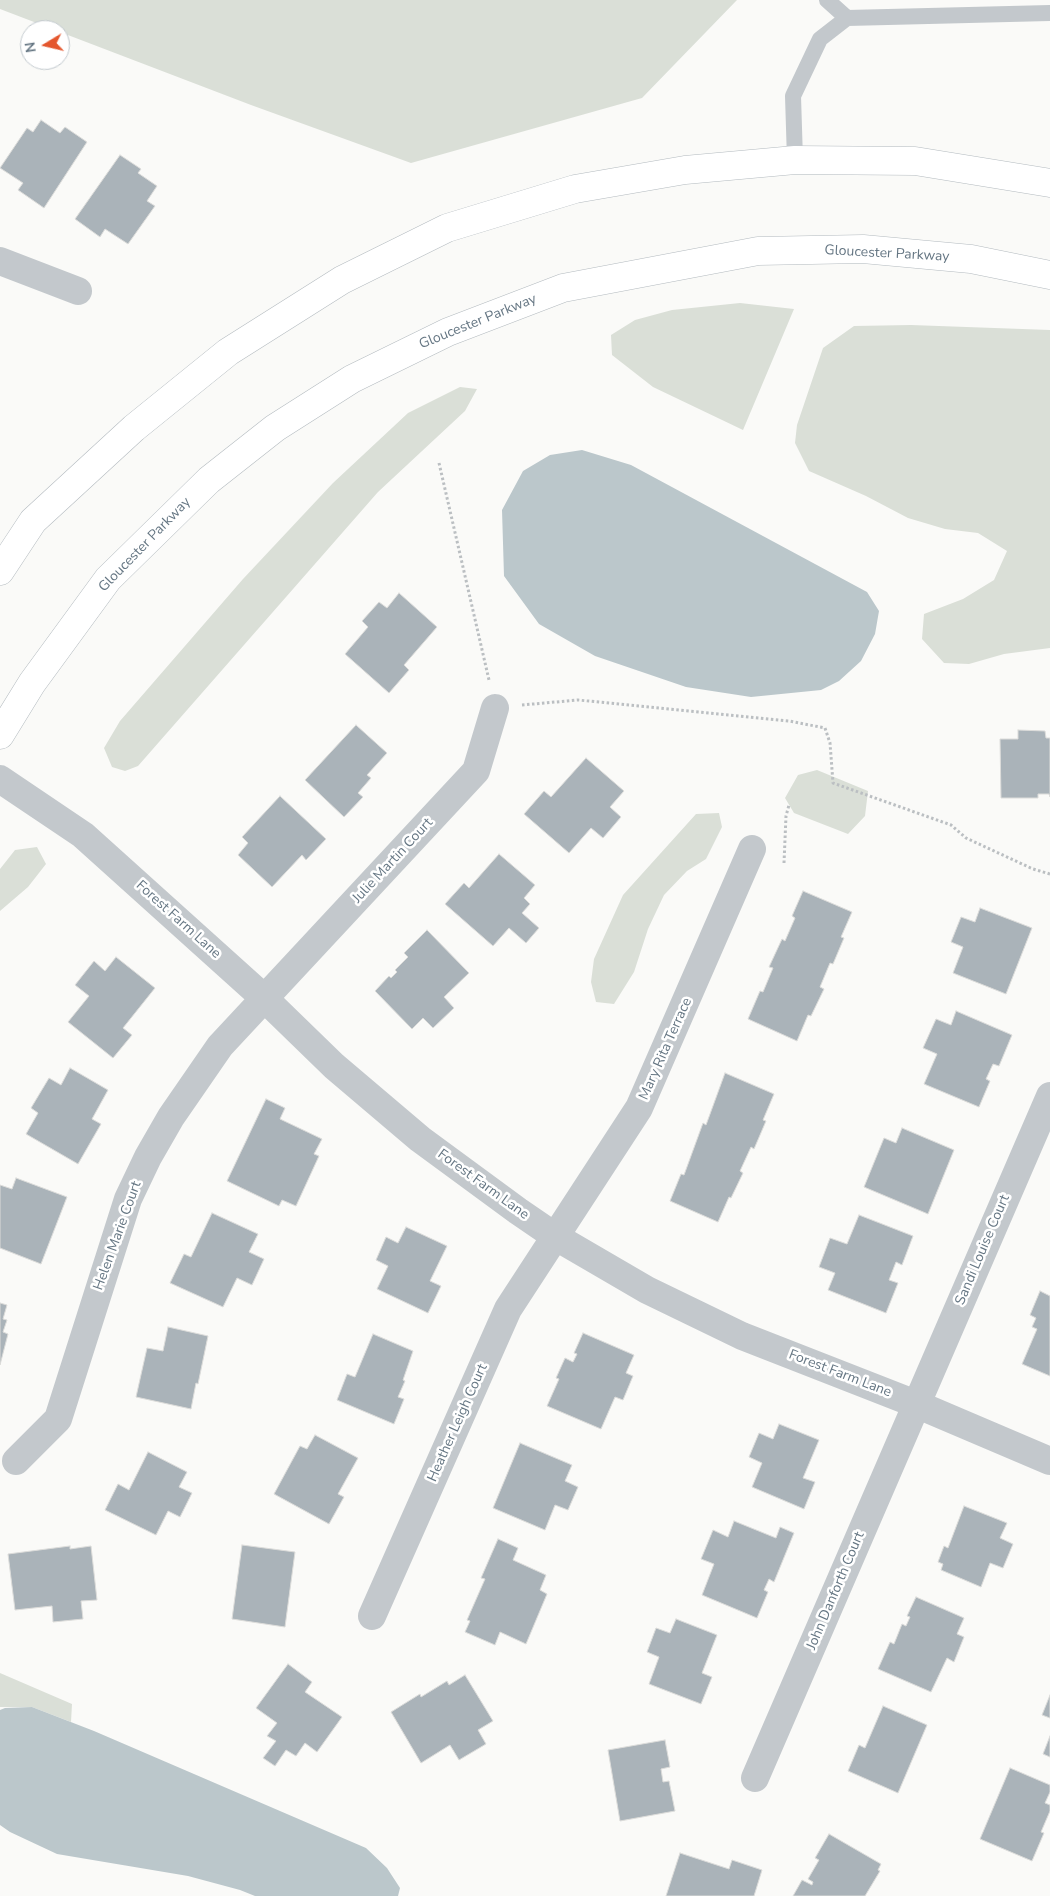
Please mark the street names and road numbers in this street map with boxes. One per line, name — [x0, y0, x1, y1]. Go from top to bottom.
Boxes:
street label: Gloucester Parkway — [824, 242, 950, 266]
street label: Gloucester Parkway — [417, 291, 539, 353]
street label: Gloucester Parkway — [95, 494, 195, 596]
street label: Julie Martin Court — [349, 815, 437, 907]
street label: Forest Farm Lane — [132, 877, 224, 963]
street label: Mary Rita Terrace — [636, 995, 696, 1103]
street label: Forest Farm Lane — [434, 1146, 532, 1224]
street label: Helen Marie Court — [90, 1179, 146, 1293]
street label: Sandi Louise Court — [952, 1192, 1014, 1308]
street label: Forest Farm Lane — [786, 1347, 894, 1401]
street label: Heather Leigh Court — [424, 1361, 492, 1485]
street label: John Danforth Court — [804, 1529, 868, 1653]

